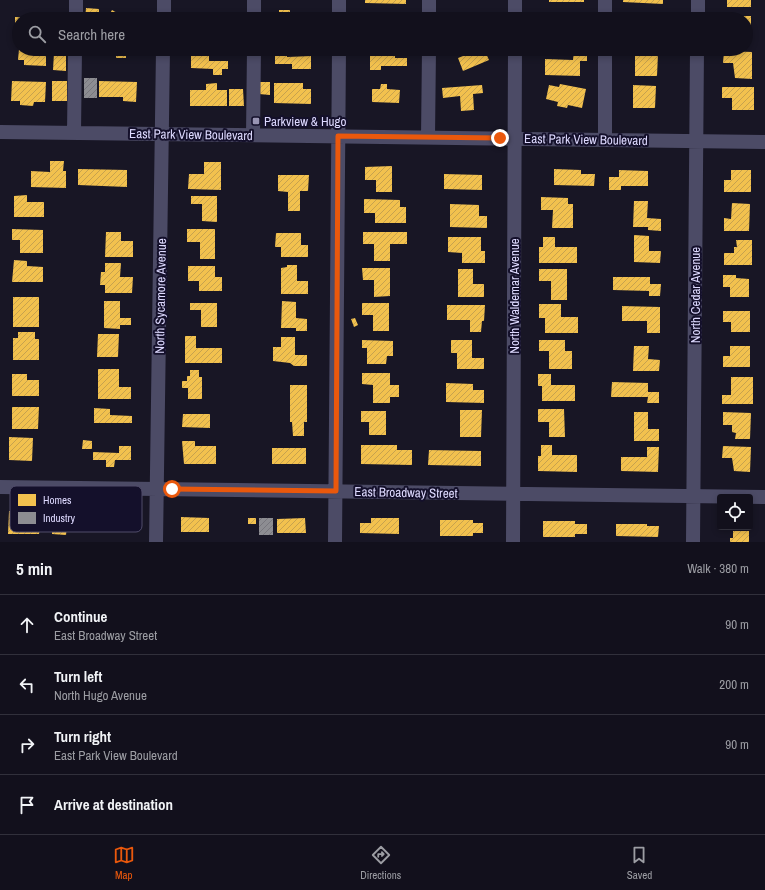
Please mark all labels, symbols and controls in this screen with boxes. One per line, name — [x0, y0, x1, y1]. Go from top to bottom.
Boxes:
search box — [12, 12, 753, 56]
icon: search — [26, 23, 48, 45]
text: Search here — [58, 24, 125, 45]
place label: Parkview & Hugo — [264, 113, 346, 130]
marker: Parkview & Hugo — [251, 116, 261, 126]
street label: East Park View Boulevard — [129, 125, 253, 144]
route end — [491, 129, 509, 147]
street label: East Park View Boulevard — [524, 130, 648, 149]
street label: North Sycamore Avenue — [151, 238, 170, 354]
street label: North Waldemar Avenue — [506, 238, 523, 354]
street label: North Cedar Avenue — [687, 247, 704, 343]
route start — [163, 480, 181, 498]
street label: East Broadway Street — [354, 483, 458, 502]
legend — [10, 486, 142, 532]
text: Homes — [43, 493, 72, 507]
map controls — [717, 494, 753, 530]
button: locate — [717, 494, 753, 530]
text: Industry — [43, 511, 76, 525]
text: 5 min — [16, 557, 52, 580]
text: Walk · 380 m — [687, 560, 749, 577]
text: Continue — [54, 606, 107, 627]
icon: ahead — [16, 614, 38, 636]
text: 90 m — [725, 616, 749, 633]
text: East Broadway Street — [54, 627, 157, 644]
text: Turn left — [54, 666, 102, 687]
icon: left — [16, 674, 38, 696]
text: 200 m — [719, 676, 749, 693]
text: North Hugo Avenue — [54, 687, 147, 704]
text: Turn right — [54, 726, 111, 747]
icon: right — [16, 734, 38, 756]
text: 90 m — [725, 736, 749, 753]
text: East Park View Boulevard — [54, 747, 178, 764]
icon: arrive — [16, 794, 38, 816]
text: Arrive at destination — [54, 794, 173, 815]
tab: Map — [113, 844, 135, 882]
tab: Directions — [360, 844, 401, 882]
tab: Saved — [627, 844, 652, 882]

